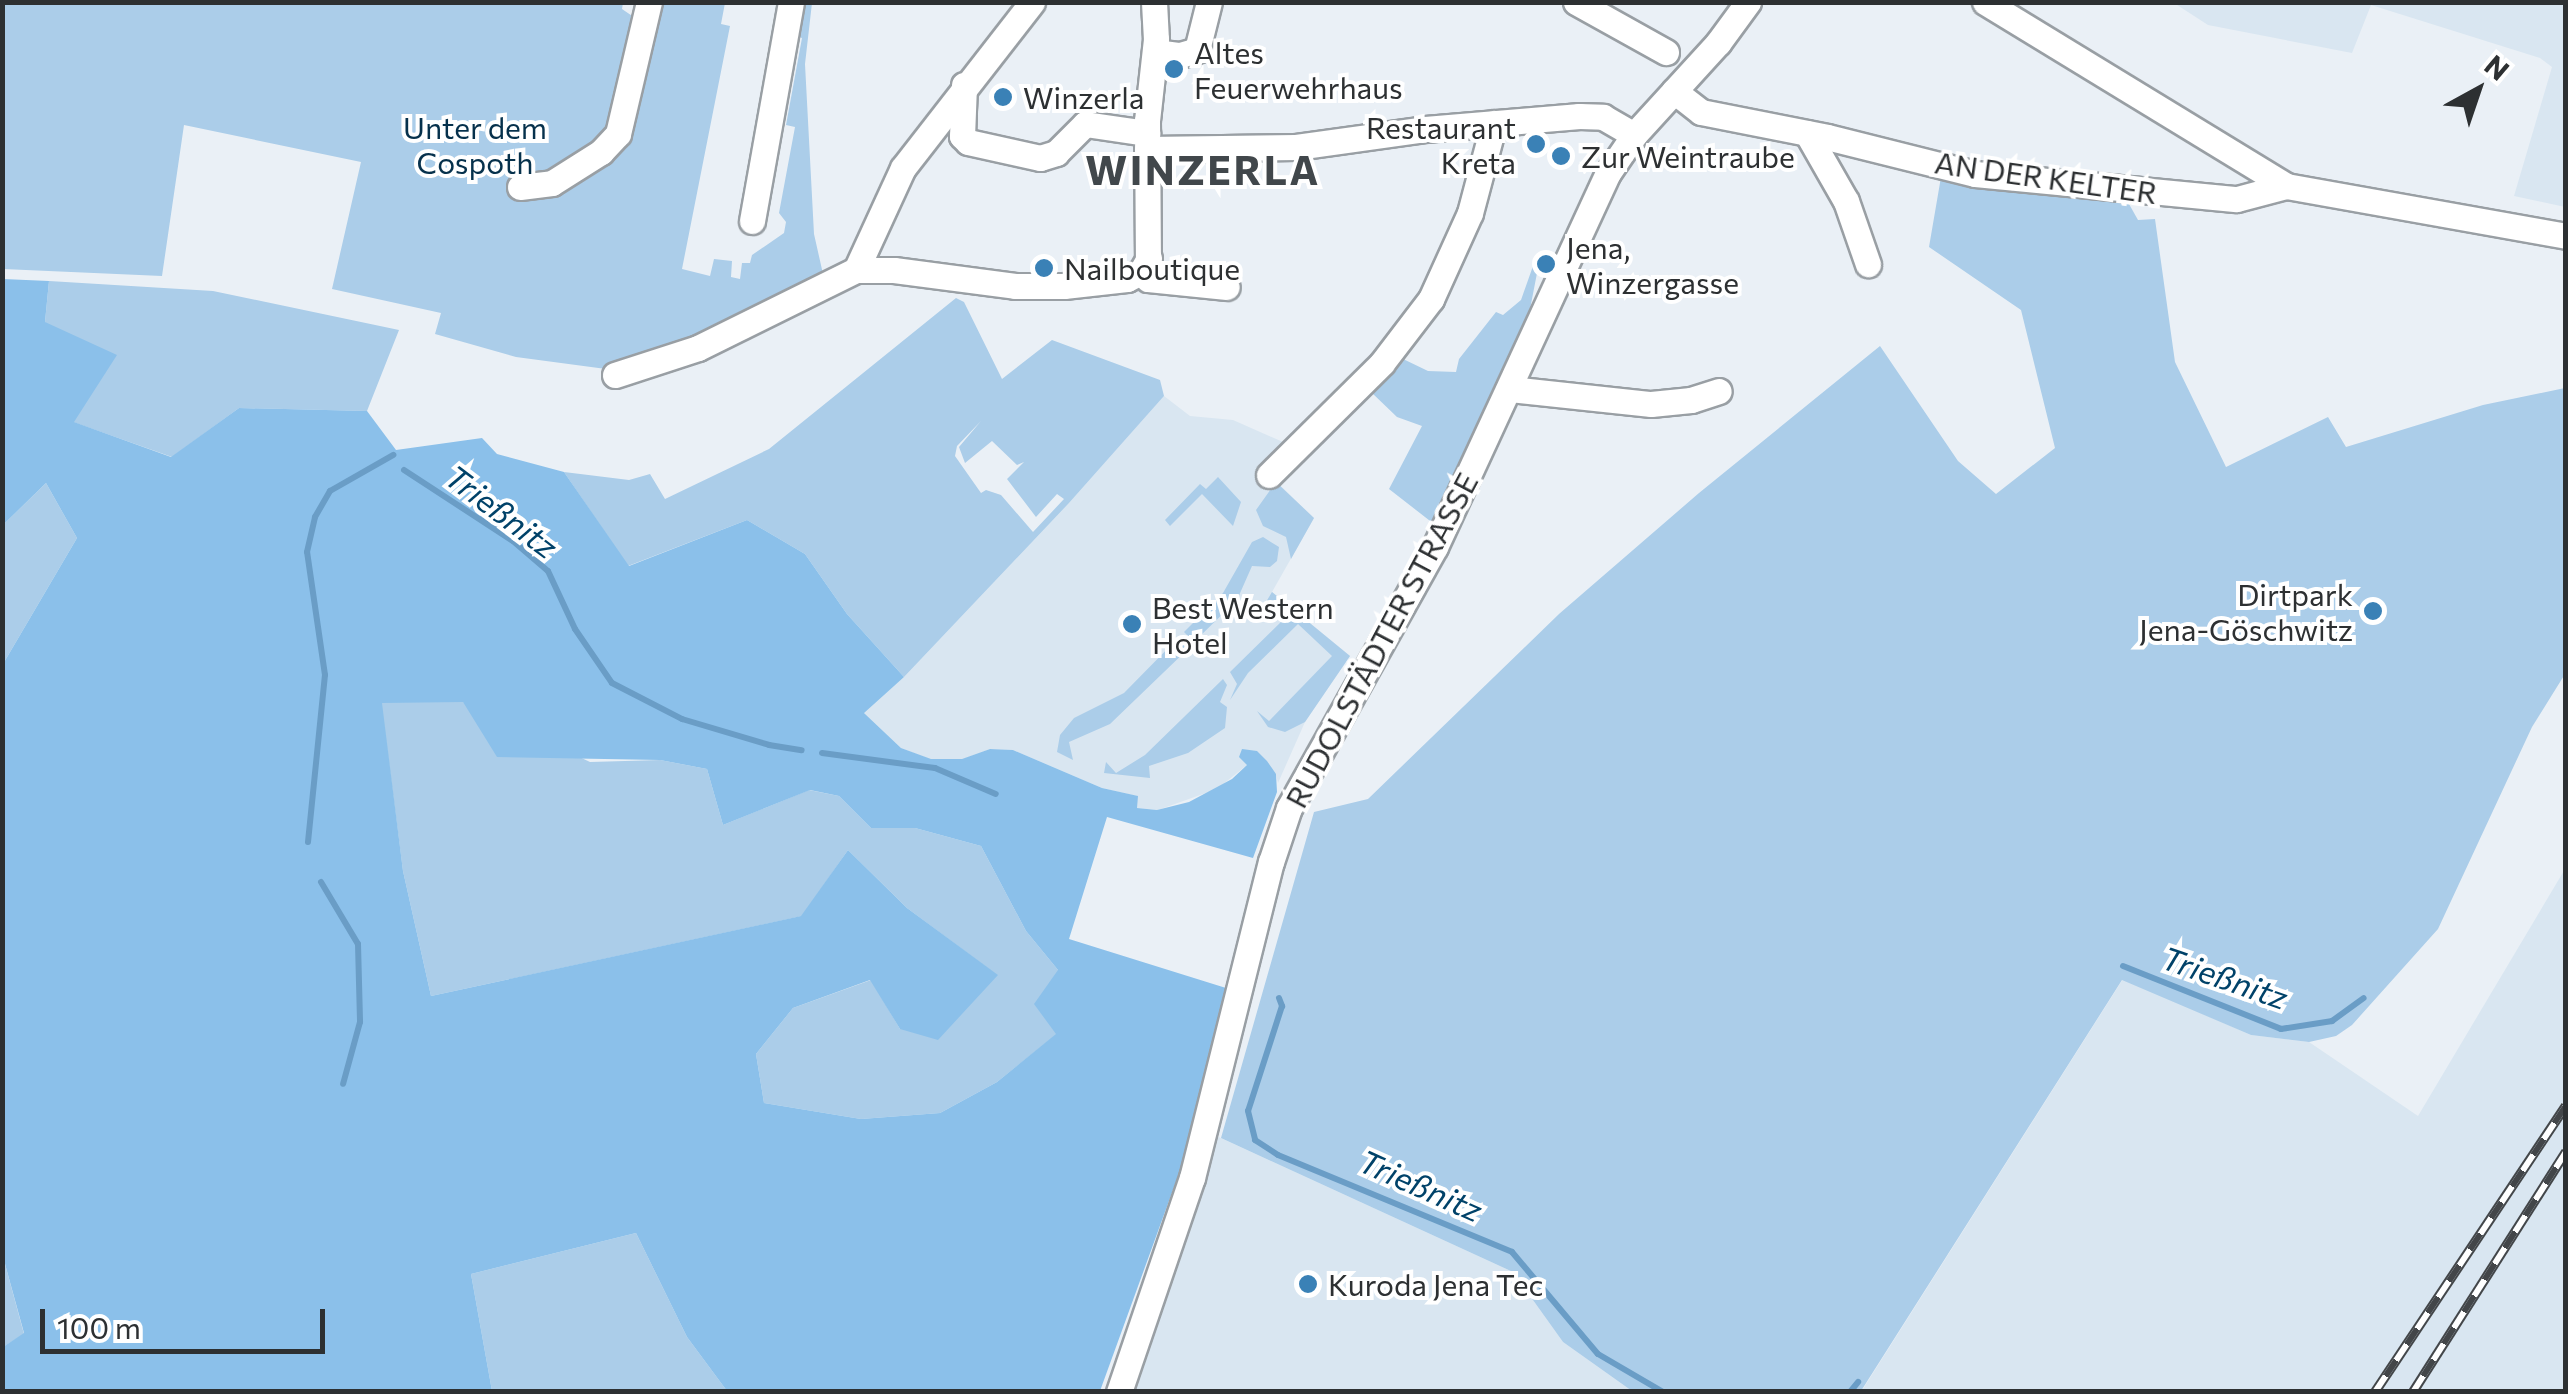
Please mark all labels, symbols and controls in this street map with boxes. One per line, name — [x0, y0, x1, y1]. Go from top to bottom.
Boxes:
place label: Altes Feuerwehrhaus — [1194, 34, 1403, 104]
north arrow — [2428, 40, 2528, 140]
text: N — [2478, 47, 2516, 87]
marker: Altes Feuerwehrhaus — [1163, 58, 1185, 80]
place label: Winzerla — [1023, 79, 1144, 115]
marker: Winzerla — [992, 86, 1014, 108]
park label: Unter dem Cospoth — [403, 109, 547, 180]
place label: Restaurant Kreta — [1366, 109, 1516, 180]
marker: Restaurant Kreta — [1525, 133, 1547, 155]
place label: Zur Weintraube — [1581, 138, 1795, 174]
street label: AN DER KELTER — [1933, 144, 2159, 210]
district label: WINZERLA — [1085, 145, 1321, 193]
marker: Zur Weintraube — [1550, 145, 1572, 167]
place label: Jena, Winzergasse — [1566, 229, 1739, 300]
place label: Nailboutique — [1064, 250, 1240, 286]
marker: Jena, Winzergasse — [1535, 253, 1557, 275]
marker: Nailboutique — [1033, 257, 1055, 279]
water label: Trießnitz — [438, 456, 566, 566]
street label: RUDOLSTÄDTER STRASSE — [1277, 466, 1485, 814]
place label: Dirtpark Jena-Göschwitz — [2139, 576, 2353, 646]
place label: Best Western Hotel — [1152, 589, 1334, 660]
marker: Dirtpark Jena-Göschwitz — [2362, 600, 2384, 622]
marker: Best Western Hotel — [1121, 613, 1143, 635]
water label: Trießnitz — [2157, 938, 2293, 1016]
water label: Trießnitz — [1354, 1141, 1488, 1229]
place label: Kuroda Jena Tec — [1328, 1266, 1543, 1302]
marker: Kuroda Jena Tec — [1297, 1273, 1319, 1295]
scale bar — [45, 1289, 330, 1351]
text: 100 m — [57, 1308, 141, 1345]

